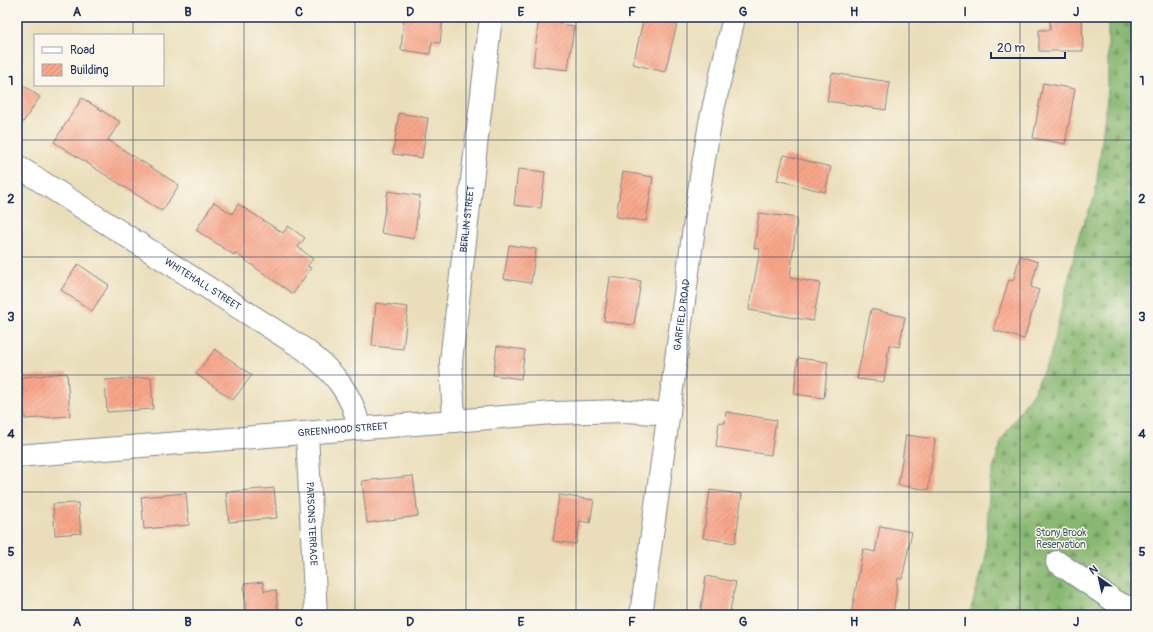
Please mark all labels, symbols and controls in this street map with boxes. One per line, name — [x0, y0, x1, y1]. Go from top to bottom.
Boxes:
text: A — [73, 4, 82, 20]
text: B — [184, 4, 192, 20]
text: C — [295, 4, 303, 20]
text: D — [406, 4, 414, 20]
text: E — [518, 4, 525, 20]
text: F — [628, 4, 636, 20]
text: G — [739, 4, 748, 20]
text: H — [850, 4, 858, 20]
text: I — [963, 4, 967, 20]
text: J — [1073, 4, 1079, 20]
legend — [34, 34, 164, 86]
scale bar — [991, 34, 1065, 60]
text: 20 m — [997, 41, 1026, 56]
text: Road — [70, 43, 95, 58]
text: Building — [70, 63, 109, 78]
text: 1 — [8, 73, 14, 89]
text: 1 — [1139, 73, 1145, 89]
street label: BERLIN STREET — [458, 185, 477, 253]
text: 2 — [7, 191, 15, 207]
text: 2 — [1138, 191, 1146, 207]
street label: WHITEHALL STREET — [162, 256, 243, 313]
street label: GARFIELD ROAD — [671, 278, 693, 351]
text: 3 — [7, 309, 15, 325]
text: 3 — [1138, 309, 1146, 325]
street label: GREENHOOD STREET — [297, 420, 389, 439]
text: 4 — [7, 426, 15, 442]
text: 4 — [1138, 426, 1146, 442]
street label: PARSONS TERRACE — [303, 482, 320, 566]
park label: Stony Brook Reservation — [1036, 527, 1087, 551]
text: 5 — [7, 544, 15, 560]
text: 5 — [1138, 544, 1146, 560]
north arrow — [1079, 558, 1119, 598]
text: N — [1087, 562, 1101, 578]
text: A — [73, 614, 82, 630]
text: B — [184, 614, 192, 630]
text: C — [295, 614, 303, 630]
text: D — [406, 614, 414, 630]
text: E — [518, 614, 525, 630]
text: F — [628, 614, 636, 630]
text: G — [739, 614, 748, 630]
text: H — [850, 614, 858, 630]
text: I — [963, 614, 967, 630]
text: J — [1073, 614, 1079, 630]

